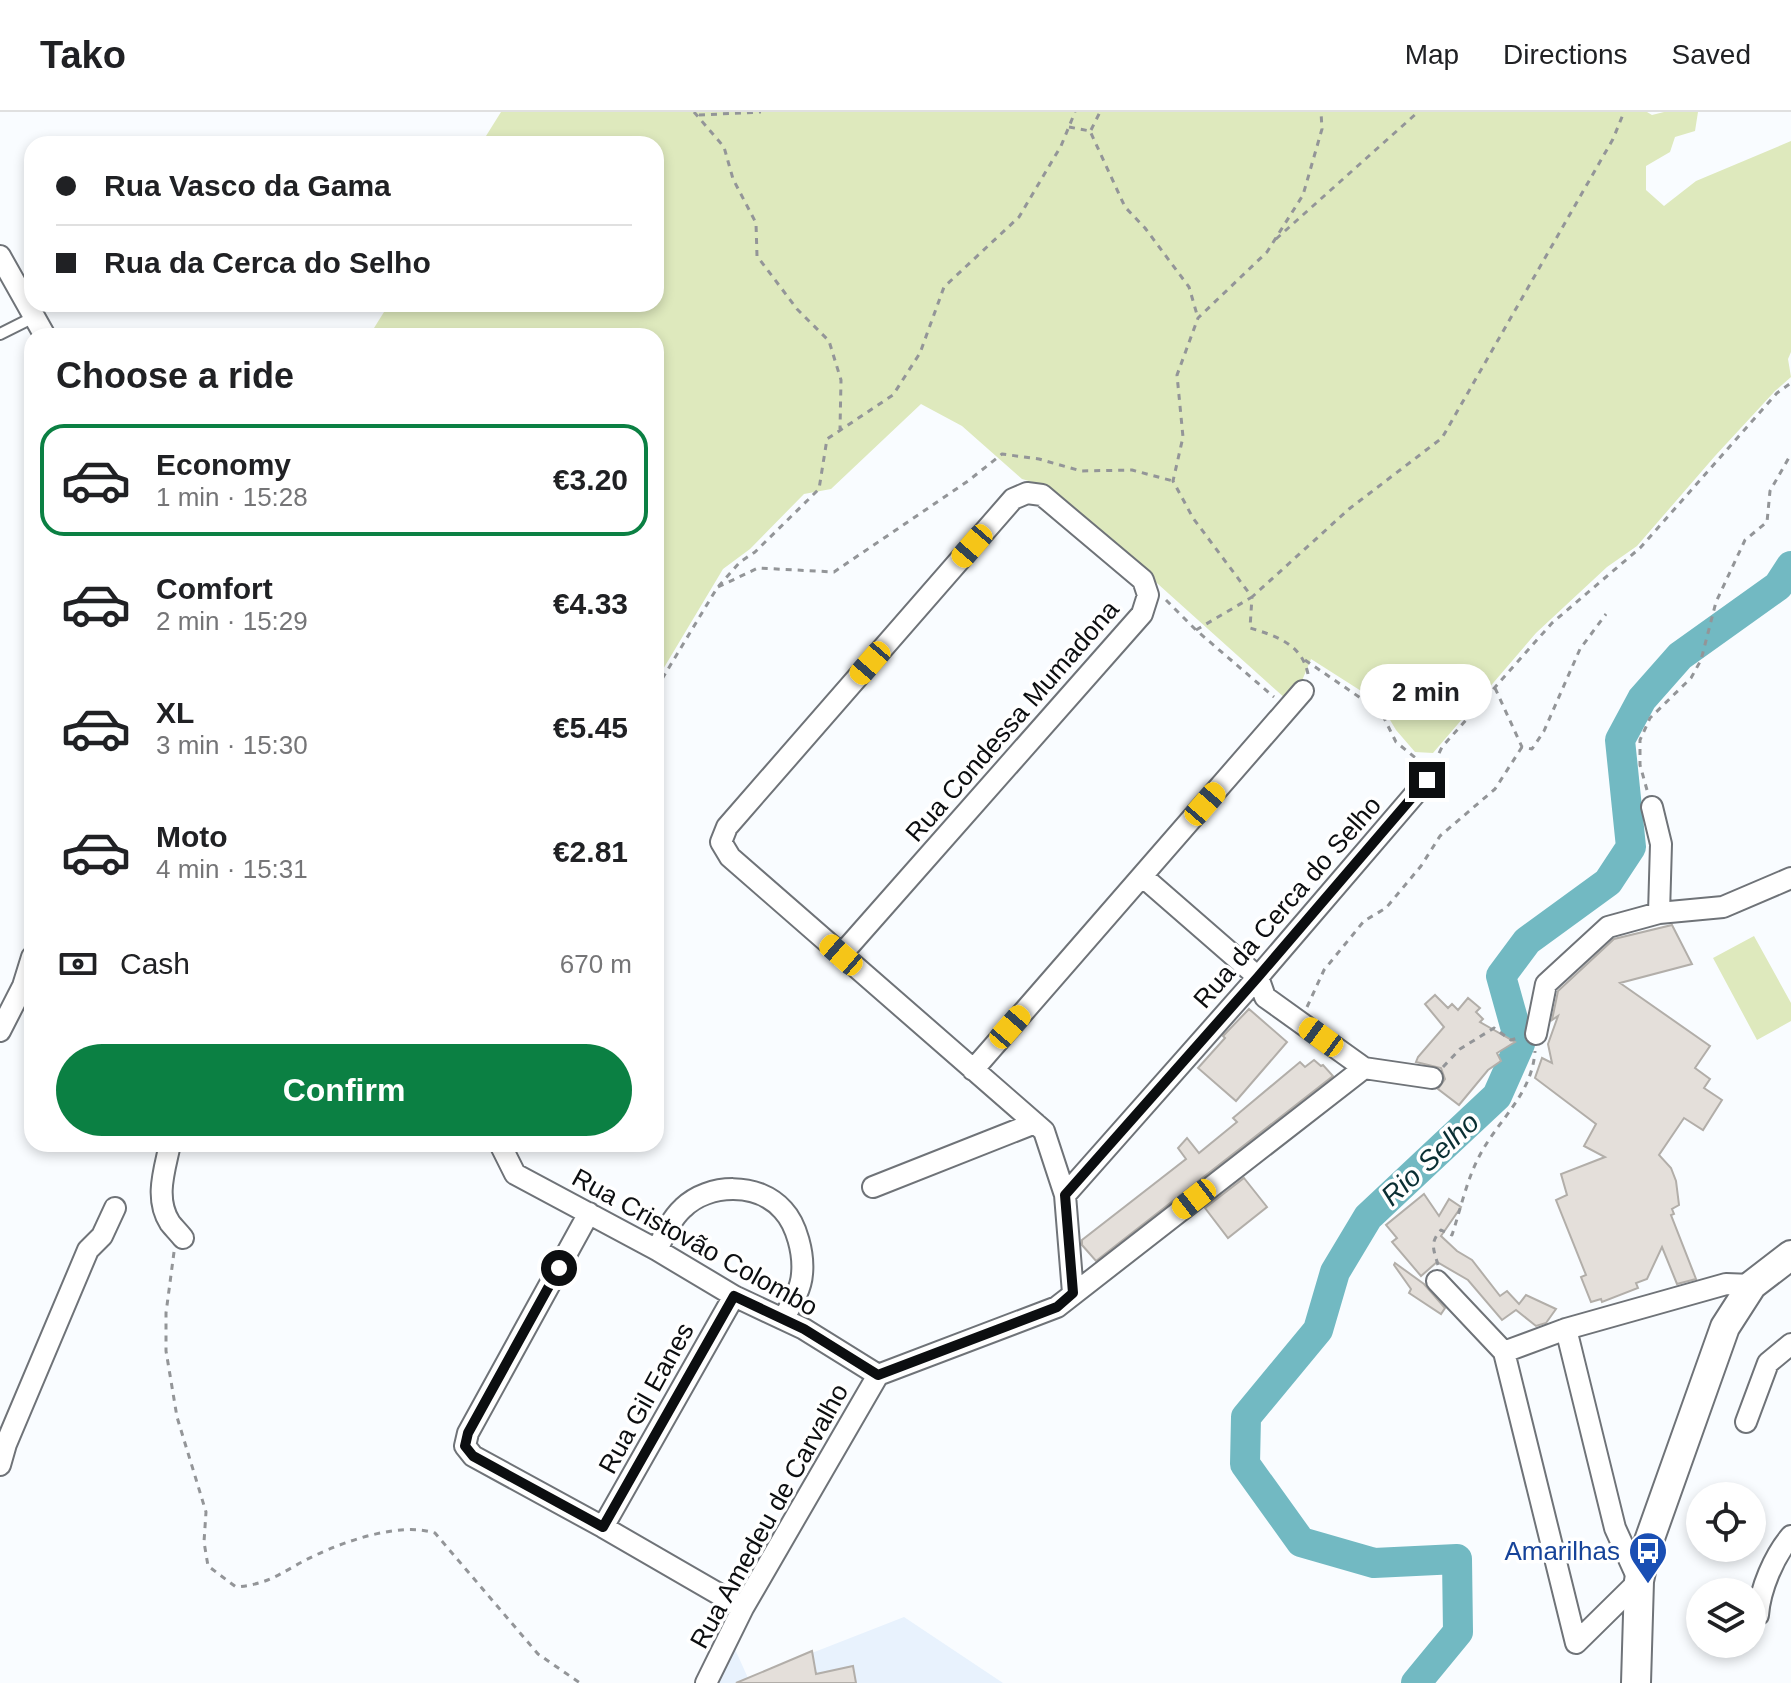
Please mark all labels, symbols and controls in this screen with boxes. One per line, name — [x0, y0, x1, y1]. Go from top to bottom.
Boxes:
text: Tako — [40, 34, 126, 76]
text: Map — [1405, 39, 1459, 70]
text: Directions — [1503, 39, 1628, 70]
text: Saved — [1672, 39, 1751, 70]
text: Rua Vasco da Gama — [104, 169, 391, 202]
text: Rua da Cerca do Selho — [104, 246, 431, 279]
text: Choose a ride — [56, 355, 294, 396]
icon: car — [60, 444, 132, 516]
text: Economy — [156, 448, 291, 481]
text: €3.20 — [553, 463, 628, 496]
text: 1 min · 15:28 — [156, 482, 308, 512]
car — [947, 520, 997, 572]
icon: car — [60, 568, 132, 640]
text: Comfort — [156, 572, 273, 605]
text: €4.33 — [553, 587, 628, 620]
street label: Rua Condessa Mumadona — [899, 594, 1125, 848]
text: 2 min · 15:29 — [156, 606, 308, 636]
car — [845, 637, 895, 689]
callout: 2 min — [1361, 664, 1493, 720]
text: 2 min — [1392, 677, 1460, 707]
icon: car — [60, 692, 132, 764]
text: XL — [156, 696, 194, 729]
text: €5.45 — [553, 711, 628, 744]
text: 3 min · 15:30 — [156, 730, 308, 760]
route end — [1409, 762, 1445, 798]
car — [1180, 778, 1230, 830]
street label: Rua da Cerca do Selho — [1187, 790, 1387, 1014]
icon: car — [60, 816, 132, 888]
text: Moto — [156, 820, 228, 853]
text: €2.81 — [553, 835, 628, 868]
text: 4 min · 15:31 — [156, 854, 308, 884]
car — [815, 930, 867, 980]
icon: cash — [56, 942, 100, 986]
text: Cash — [120, 947, 190, 980]
text: 670 m — [560, 949, 632, 979]
car — [985, 1001, 1035, 1053]
car — [1295, 1013, 1347, 1061]
button: Confirm — [56, 1044, 632, 1136]
water label: Rio Selho — [1375, 1106, 1485, 1212]
street label: Rua Cristovão Colombo — [567, 1162, 823, 1322]
car — [1168, 1175, 1220, 1223]
route start — [541, 1250, 577, 1286]
street label: Rua Gil Eanes — [592, 1317, 700, 1479]
street label: Rua Amedeu de Carvalho — [684, 1379, 854, 1653]
map controls — [1686, 1482, 1766, 1658]
button: locate — [1686, 1482, 1766, 1562]
bus stop icon: Amarilhas — [1627, 1530, 1669, 1585]
place label: Amarilhas — [1504, 1536, 1620, 1566]
button: layers — [1686, 1578, 1766, 1658]

